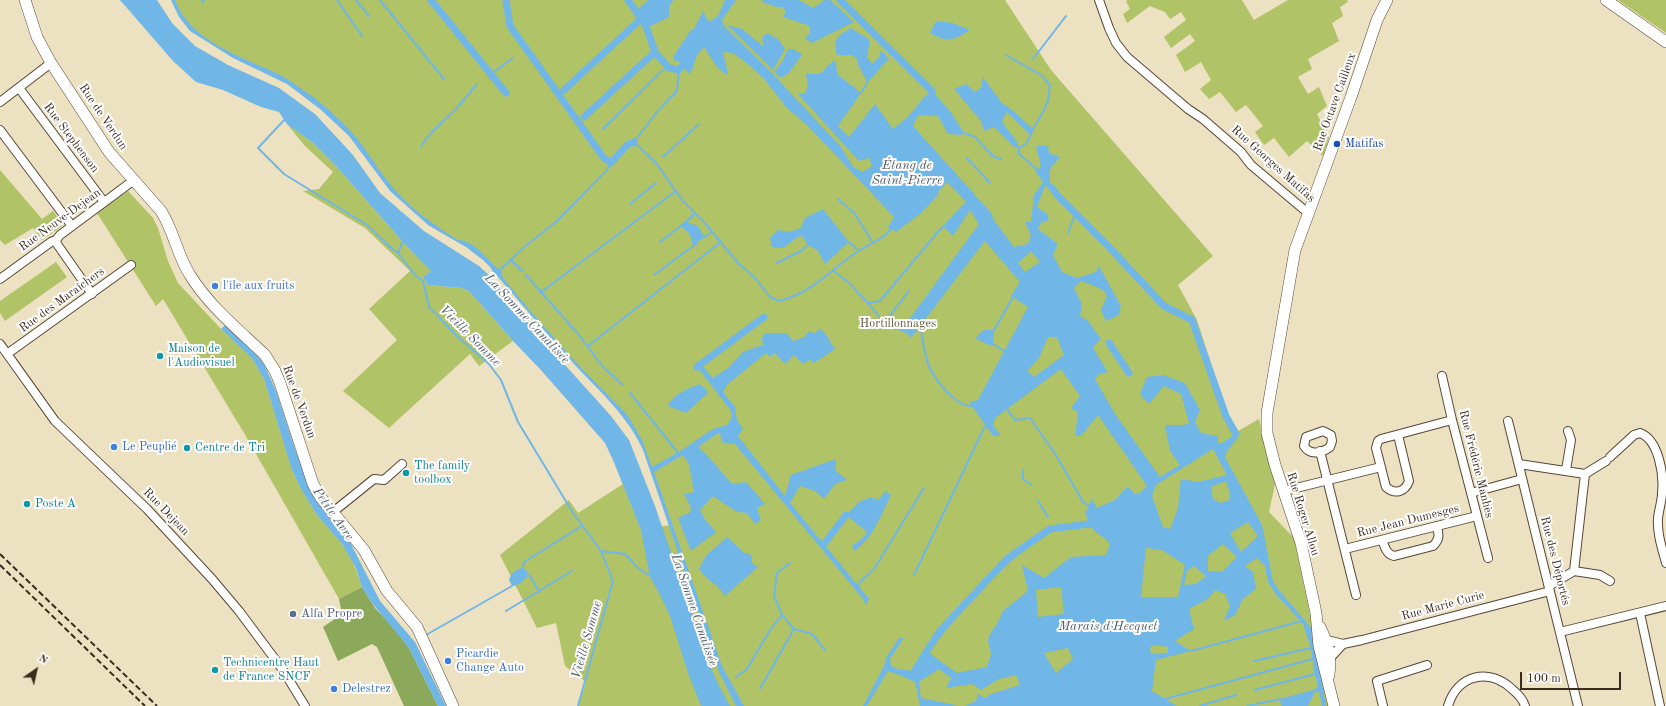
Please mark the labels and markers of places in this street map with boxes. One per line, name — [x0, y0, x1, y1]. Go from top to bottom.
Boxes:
place label: Matifas — [1345, 137, 1384, 151]
marker: Matifas — [1332, 139, 1342, 149]
place label: l'île aux fruits — [223, 279, 294, 293]
marker: l'île aux fruits — [210, 281, 220, 291]
place label: Maison de l'Audiovisuel — [168, 342, 235, 370]
marker: Maison de l'Audiovisuel — [155, 351, 165, 361]
place label: Le Peuplié — [122, 440, 177, 454]
place label: Centre de Tri — [195, 441, 265, 455]
marker: Le Peuplié — [109, 442, 119, 452]
marker: Centre de Tri — [182, 443, 192, 453]
place label: The family toolbox — [414, 459, 470, 487]
marker: The family toolbox — [401, 468, 411, 478]
place label: Poste A — [35, 497, 76, 511]
marker: Poste A — [22, 499, 32, 509]
place label: Alfa Propre — [301, 607, 362, 621]
marker: Alfa Propre — [288, 609, 298, 619]
place label: Picardie Change Auto — [456, 647, 524, 675]
place label: Technicentre Haut de France SNCF — [223, 656, 319, 684]
marker: Picardie Change Auto — [443, 656, 453, 666]
marker: Technicentre Haut de France SNCF — [210, 665, 220, 675]
place label: Delestrez — [342, 682, 391, 696]
marker: Delestrez — [329, 684, 339, 694]

